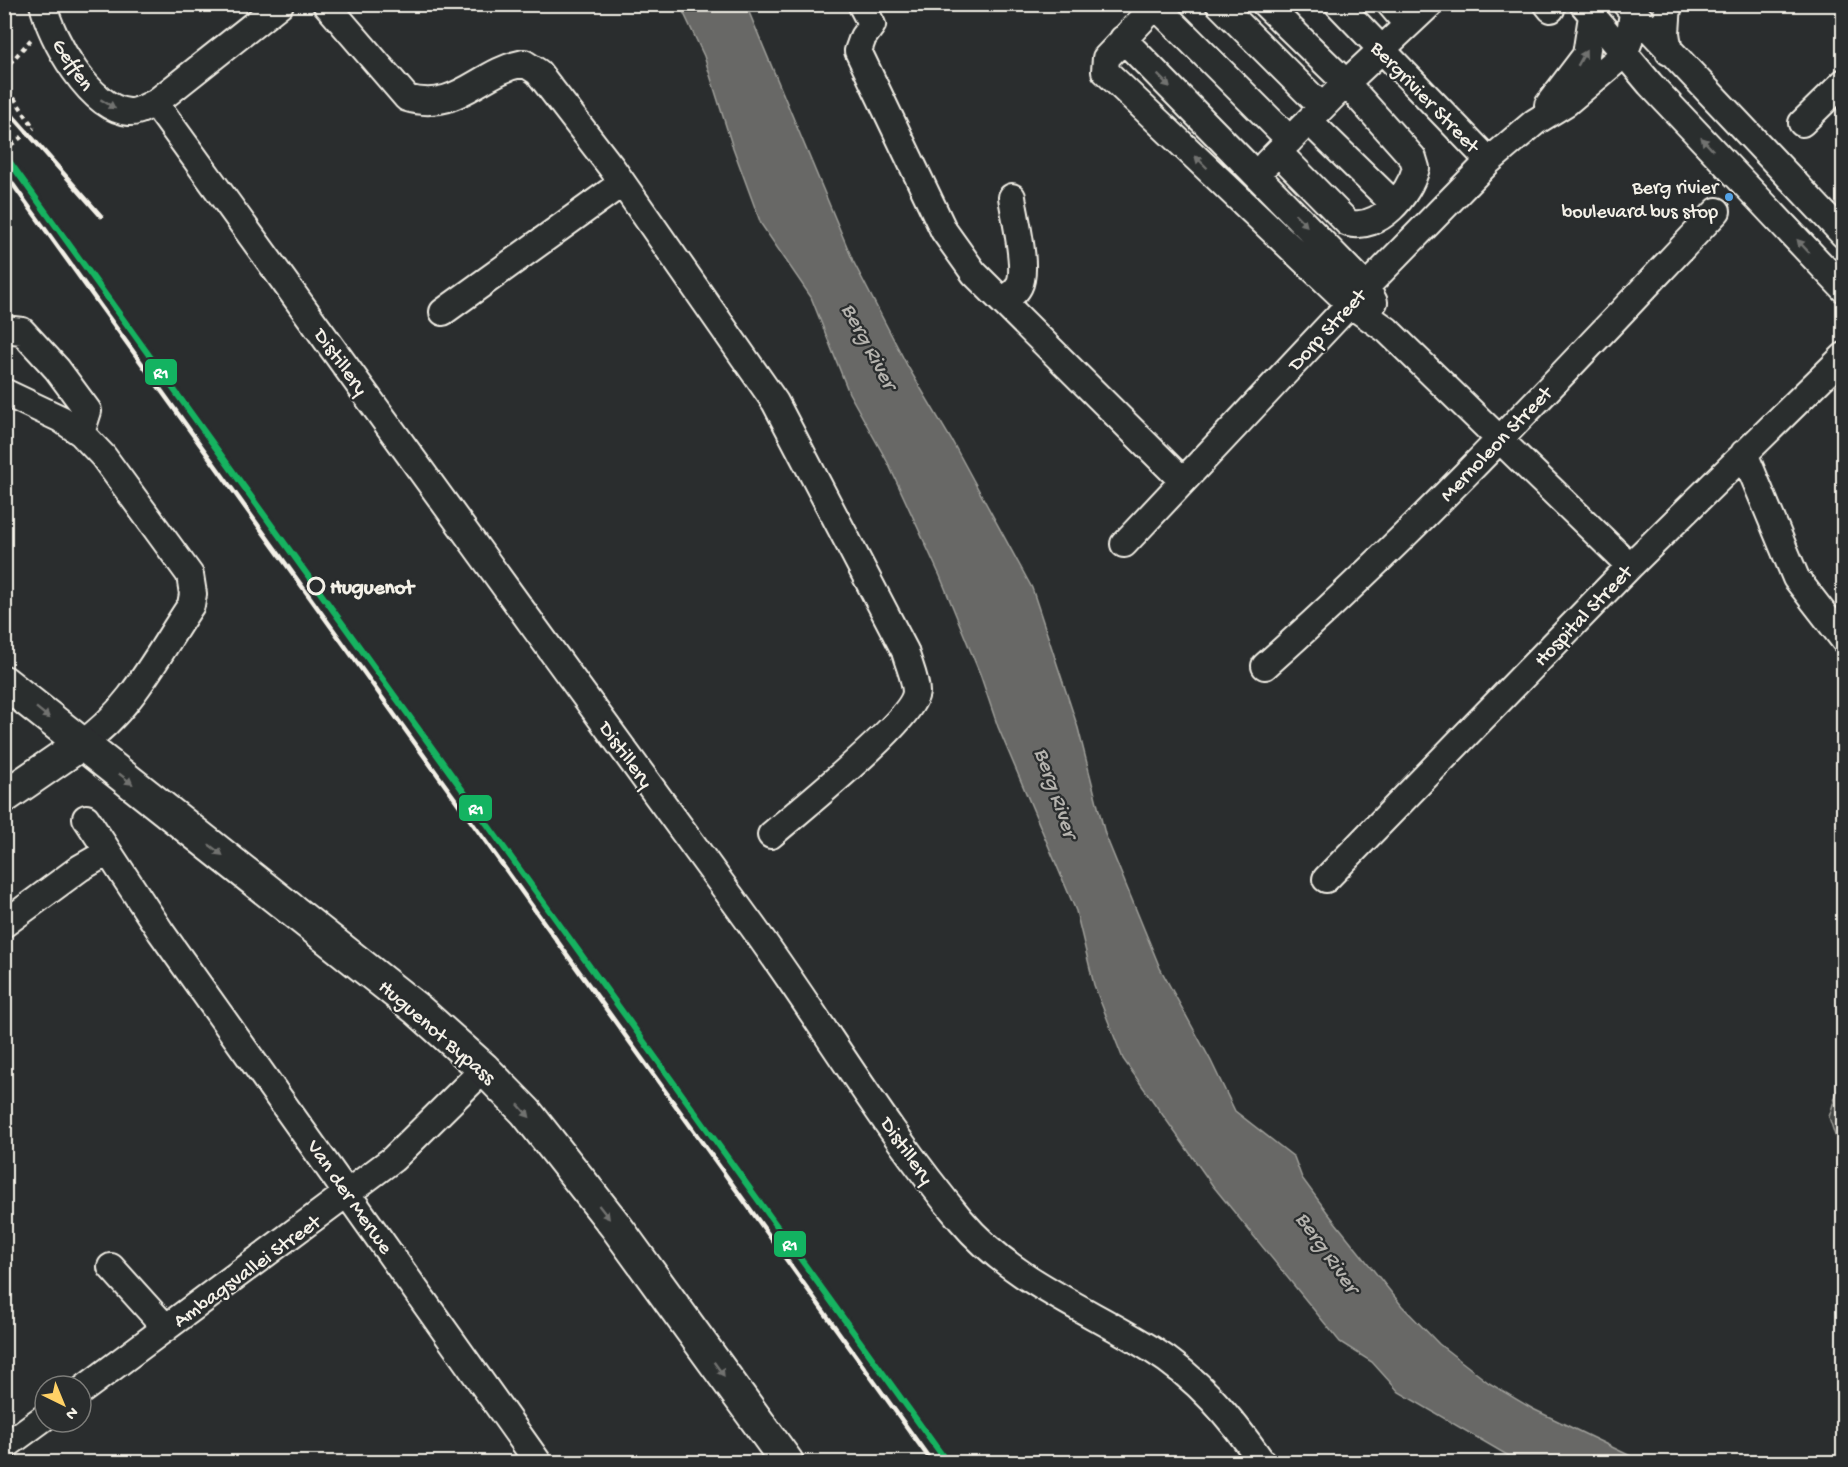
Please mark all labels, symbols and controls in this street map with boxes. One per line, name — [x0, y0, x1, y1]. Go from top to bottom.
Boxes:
street label: Geffen — [45, 35, 98, 97]
street label: Bergrivier Street — [1363, 37, 1485, 161]
one-way arrow — [1577, 50, 1588, 66]
one-way arrow — [1157, 73, 1171, 88]
one-way arrow — [100, 99, 116, 110]
one-way arrow — [1700, 137, 1714, 151]
one-way arrow — [1194, 156, 1208, 170]
place label: Berg rivier boulevard bus stop — [1562, 178, 1720, 225]
marker: Berg rivier boulevard bus stop — [1723, 191, 1735, 203]
one-way arrow — [1293, 212, 1307, 226]
one-way arrow — [1797, 240, 1811, 254]
street label: Dorp Street — [1283, 283, 1375, 379]
water label: Berg River — [834, 300, 903, 398]
street label: Distillery — [305, 323, 372, 402]
line badge: R1 — [144, 358, 178, 386]
text: R1 — [153, 366, 168, 385]
street label: Mernoleon Street — [1436, 381, 1561, 508]
street label: Hospital Street — [1530, 560, 1641, 673]
marker: Huguenot — [307, 577, 325, 595]
place label: Huguenot — [330, 577, 416, 602]
one-way arrow — [35, 706, 51, 719]
street label: Distillery — [590, 716, 657, 795]
water label: Berg River — [1027, 745, 1083, 846]
one-way arrow — [118, 772, 133, 784]
line badge: R1 — [458, 794, 493, 822]
text: R1 — [468, 802, 483, 821]
one-way arrow — [208, 844, 224, 857]
street label: Huguenot Bypass — [372, 976, 500, 1092]
one-way arrow — [517, 1103, 530, 1118]
street label: Distillery — [872, 1112, 937, 1191]
street label: Van der Merwe — [299, 1135, 397, 1261]
one-way arrow — [598, 1204, 611, 1220]
water label: Berg River — [1288, 1208, 1366, 1302]
street label: Ambagsvallei Street — [169, 1209, 329, 1335]
line badge: R1 — [773, 1230, 807, 1258]
text: R1 — [782, 1238, 797, 1257]
one-way arrow — [713, 1361, 725, 1377]
north arrow — [33, 1374, 93, 1434]
text: N — [60, 1402, 81, 1423]

